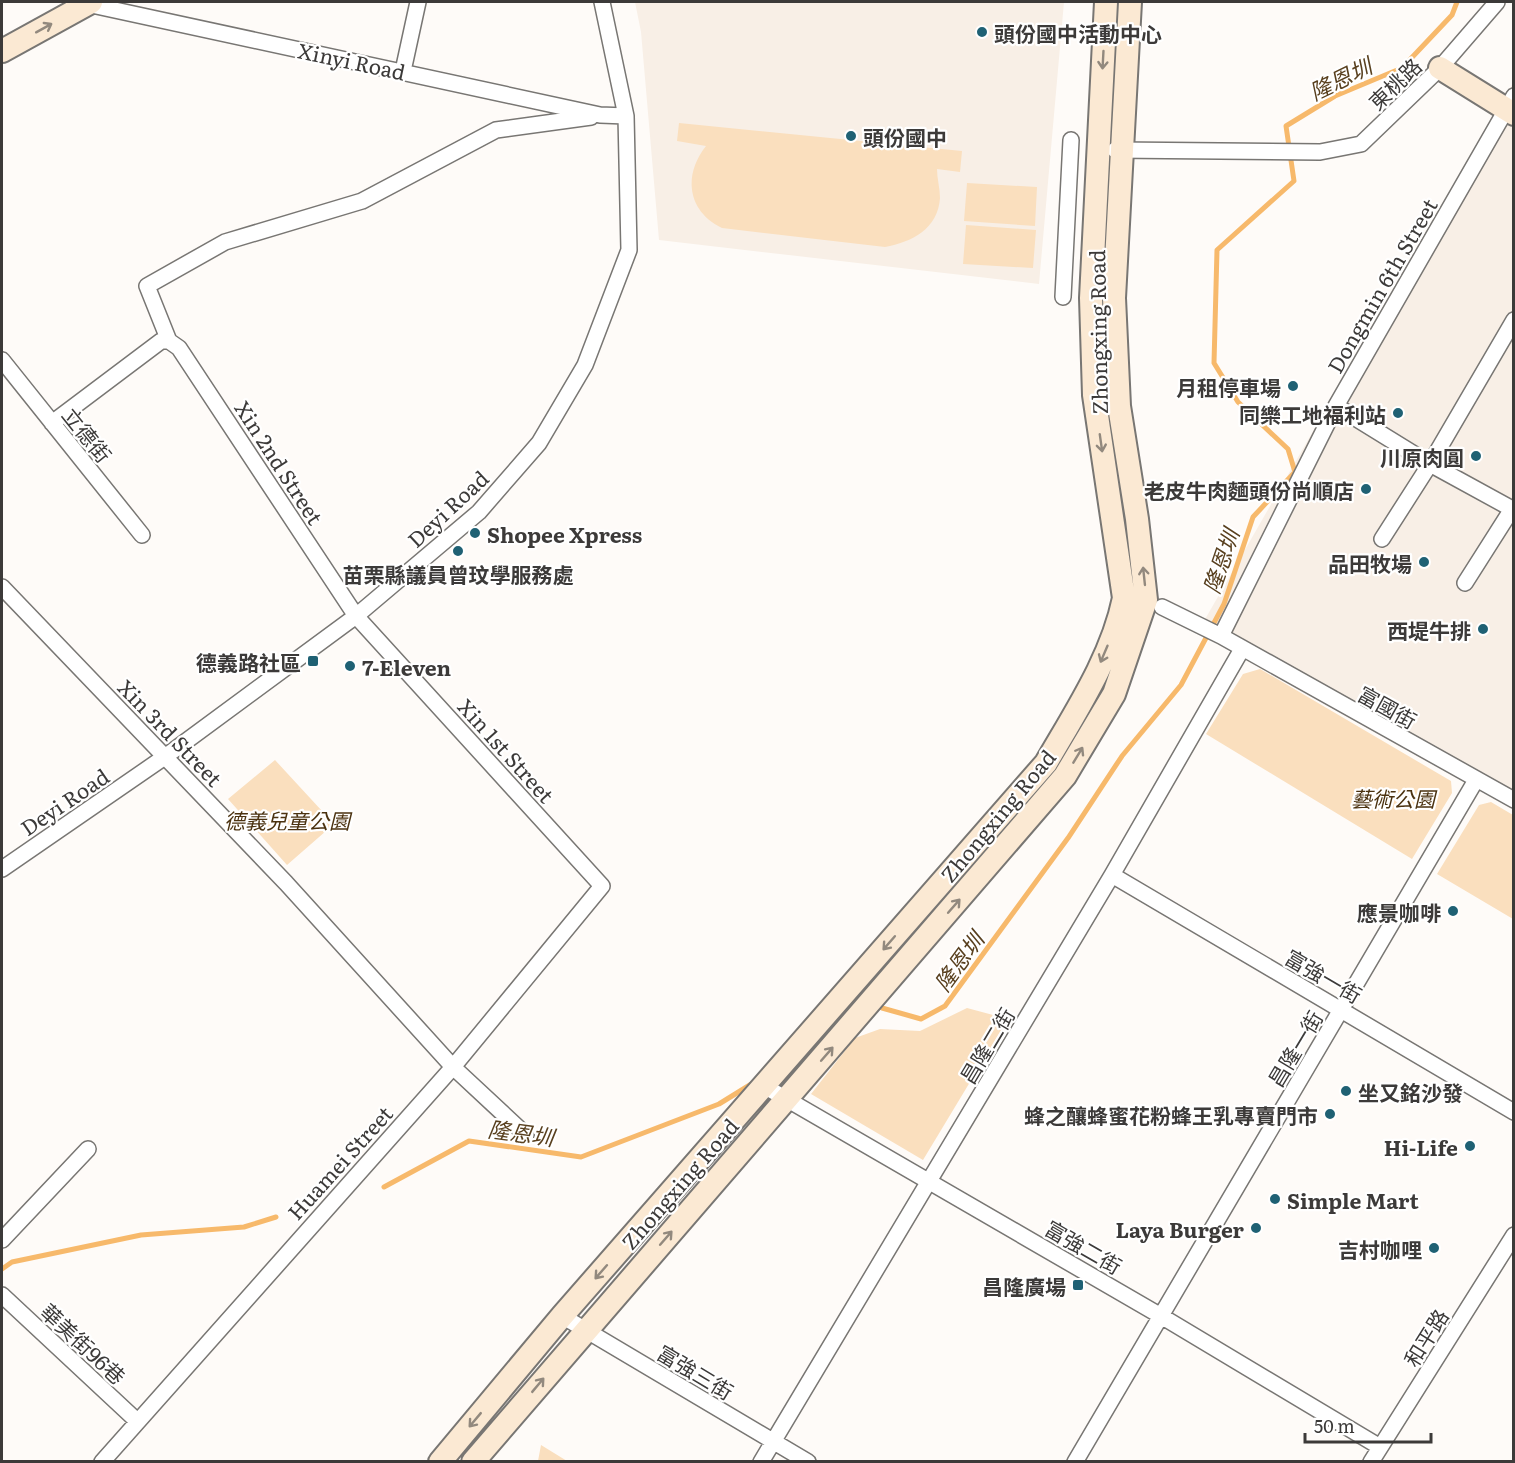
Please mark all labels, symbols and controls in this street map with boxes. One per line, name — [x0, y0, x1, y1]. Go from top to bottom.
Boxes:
place label: 頭份國中活動中心 — [994, 17, 1162, 48]
one-way arrow — [35, 21, 52, 33]
marker: 頭份國中活動中心 — [975, 25, 989, 39]
street label: Xinyi Road — [296, 34, 409, 87]
water label: 隆恩圳 — [1303, 47, 1380, 107]
one-way arrow — [1098, 49, 1109, 69]
street label: 東桃路 — [1361, 50, 1427, 116]
place label: 頭份國中 — [863, 121, 947, 152]
marker: 頭份國中 — [844, 129, 858, 143]
street label: Dongmin 6th Street — [1318, 191, 1444, 378]
street label: Zhongxing Road — [1080, 249, 1114, 415]
place label: 月租停車場 — [1176, 371, 1281, 402]
marker: 月租停車場 — [1286, 379, 1300, 393]
street label: Xin 2nd Street — [228, 394, 332, 530]
place label: 同樂工地福利站 — [1239, 398, 1386, 429]
street label: 立德街 — [56, 400, 120, 468]
marker: 同樂工地福利站 — [1391, 406, 1405, 420]
one-way arrow — [1096, 433, 1107, 452]
place label: 川原肉圓 — [1380, 441, 1464, 472]
marker: 川原肉圓 — [1469, 449, 1483, 463]
street label: Deyi Road — [400, 462, 495, 554]
place label: 老皮牛肉麵頭份尚順店 — [1144, 474, 1354, 505]
marker: 老皮牛肉麵頭份尚順店 — [1359, 482, 1373, 496]
place label: Shopee Xpress — [487, 518, 642, 549]
water label: 隆恩圳 — [1194, 522, 1247, 598]
marker: Shopee Xpress — [468, 526, 482, 540]
marker: 苗栗縣議員曾玟學服務處 — [451, 544, 465, 558]
place label: 品田牧場 — [1328, 547, 1412, 578]
marker: 品田牧場 — [1417, 555, 1431, 569]
place label: 苗栗縣議員曾玟學服務處 — [343, 558, 574, 589]
one-way arrow — [1138, 567, 1149, 586]
place label: 西堤牛排 — [1387, 614, 1471, 645]
marker: 西堤牛排 — [1476, 622, 1490, 636]
one-way arrow — [1098, 644, 1109, 663]
place label: 德義路社區 — [196, 646, 301, 677]
place label: 7-Eleven — [362, 651, 451, 682]
marker: 德義路社區 — [306, 654, 320, 668]
marker: 7-Eleven — [343, 659, 357, 673]
street label: Xin 3rd Street — [112, 672, 230, 793]
street label: 富國街 — [1353, 677, 1423, 735]
street label: Xin 1st Street — [452, 691, 563, 809]
street label: Zhongxing Road — [932, 742, 1062, 888]
one-way arrow — [1072, 747, 1084, 764]
street label: Deyi Road — [14, 760, 115, 842]
park label: 藝術公園 — [1351, 782, 1438, 813]
park label: 德義兒童公園 — [224, 804, 353, 835]
place label: 應景咖啡 — [1357, 896, 1441, 927]
one-way arrow — [947, 899, 961, 914]
marker: 應景咖啡 — [1446, 904, 1460, 918]
water label: 隆恩圳 — [925, 922, 993, 997]
one-way arrow — [882, 935, 895, 951]
street label: 富強一街 — [1280, 941, 1368, 1009]
street label: 昌隆二街 — [951, 1001, 1021, 1089]
street label: 昌隆一街 — [1259, 1004, 1329, 1092]
one-way arrow — [820, 1047, 834, 1062]
place label: 坐又銘沙發 — [1358, 1076, 1463, 1107]
marker: 坐又銘沙發 — [1339, 1084, 1353, 1098]
street label: Huamei Street — [279, 1098, 399, 1226]
place label: 蜂之釀蜂蜜花粉蜂王乳專賣門市 — [1024, 1099, 1318, 1130]
marker: 蜂之釀蜂蜜花粉蜂王乳專賣門市 — [1323, 1107, 1337, 1121]
street label: Zhongxing Road — [613, 1110, 745, 1255]
water label: 隆恩圳 — [486, 1111, 559, 1153]
place label: Hi-Life — [1384, 1131, 1458, 1162]
marker: Hi-Life — [1463, 1139, 1477, 1153]
place label: Simple Mart — [1287, 1184, 1419, 1215]
marker: Simple Mart — [1268, 1192, 1282, 1206]
street label: 富強二街 — [1040, 1212, 1128, 1280]
place label: Laya Burger — [1115, 1213, 1245, 1244]
marker: Laya Burger — [1249, 1221, 1263, 1235]
one-way arrow — [659, 1231, 673, 1246]
place label: 吉村咖哩 — [1338, 1233, 1422, 1264]
marker: 吉村咖哩 — [1427, 1241, 1441, 1255]
one-way arrow — [594, 1264, 608, 1279]
place label: 昌隆廣場 — [982, 1270, 1066, 1301]
marker: 昌隆廣場 — [1071, 1278, 1085, 1292]
street label: 華美街96巷 — [35, 1295, 133, 1391]
street label: 和平路 — [1395, 1302, 1455, 1372]
street label: 富強三街 — [652, 1336, 740, 1406]
one-way arrow — [531, 1378, 545, 1393]
scale bar — [1305, 1406, 1431, 1444]
one-way arrow — [468, 1412, 482, 1427]
text: 50 m — [1314, 1412, 1355, 1439]

